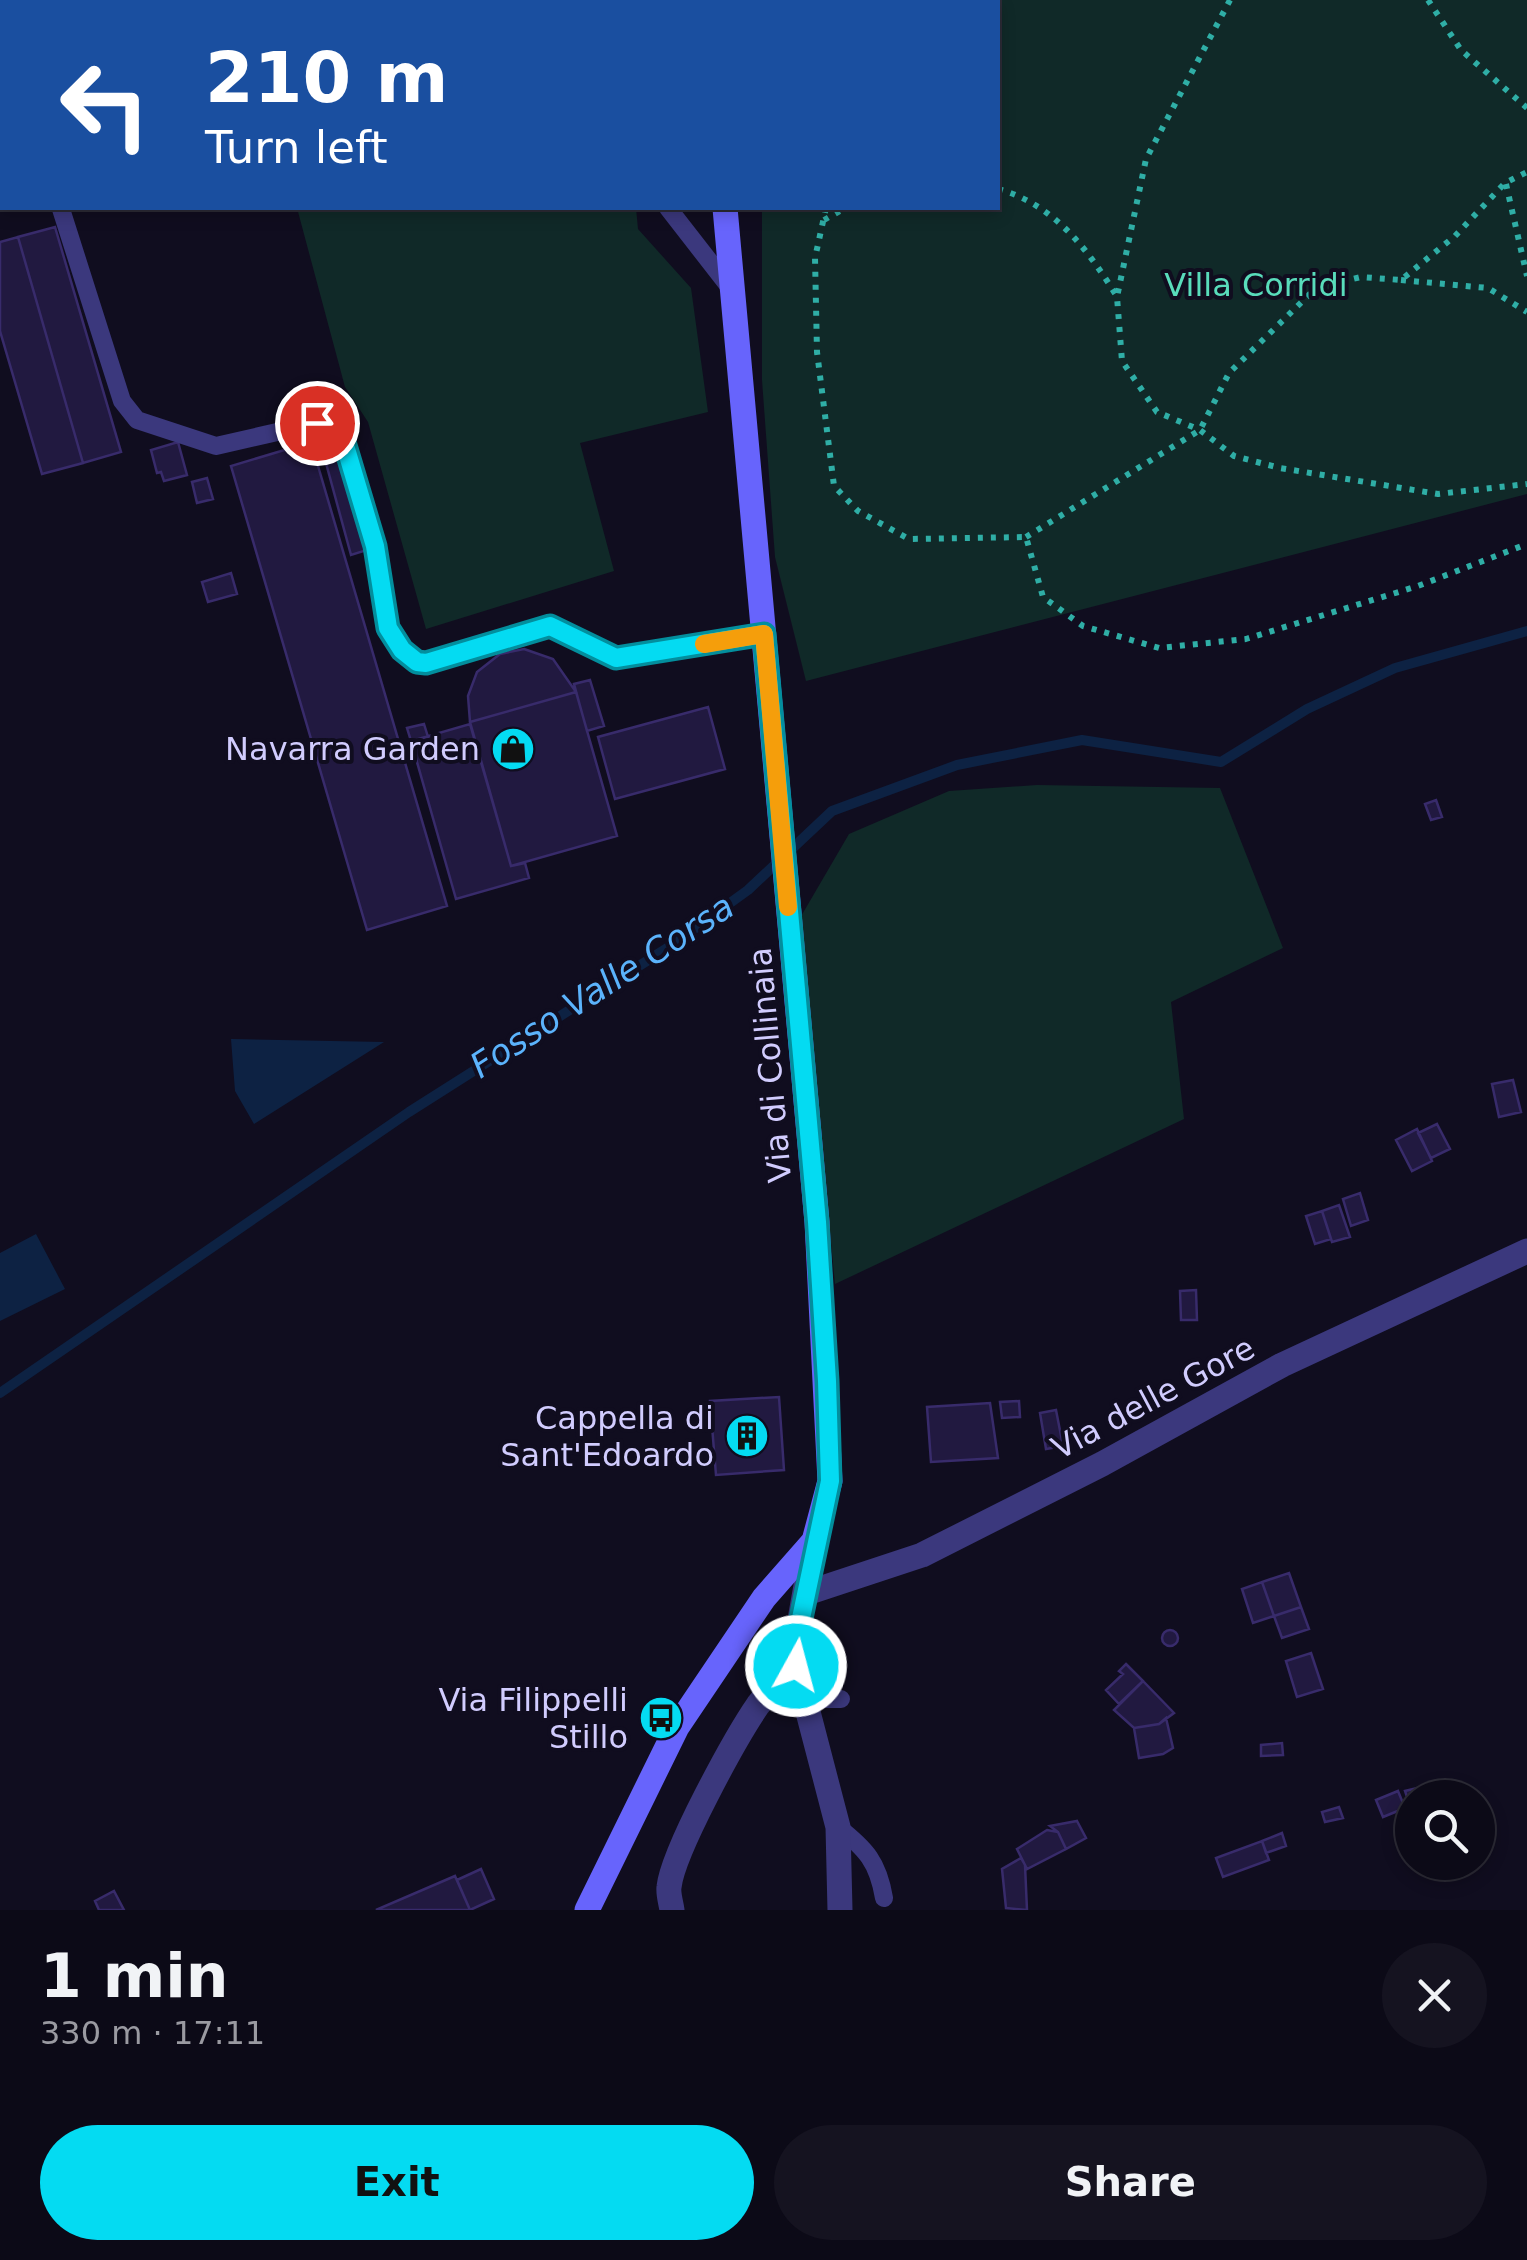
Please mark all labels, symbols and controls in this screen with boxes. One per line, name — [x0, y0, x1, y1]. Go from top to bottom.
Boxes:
text: 210 m — [205, 37, 448, 119]
icon: left — [40, 40, 170, 170]
text: Turn left — [205, 121, 388, 174]
park label: Villa Corridi — [1164, 266, 1348, 304]
pin — [275, 381, 360, 466]
icon: arrive — [290, 396, 345, 451]
shop icon: Navarra Garden — [490, 726, 536, 772]
place label: Navarra Garden — [225, 730, 480, 768]
water label: Fosso Valle Corsa — [463, 886, 741, 1086]
street label: Via di Collinaia — [741, 946, 799, 1184]
street label: Via delle Gore — [1045, 1329, 1261, 1467]
place label: Cappella di Sant'Edoardo — [500, 1399, 714, 1474]
building icon: Cappella di Sant'Edoardo — [724, 1413, 770, 1459]
position arrow — [744, 1614, 848, 1718]
place label: Via Filippelli Stillo — [438, 1681, 628, 1756]
bus stop icon: Via Filippelli Stillo — [638, 1695, 684, 1741]
map controls — [1395, 1780, 1495, 1880]
button: search — [1395, 1780, 1495, 1880]
text: 1 min — [40, 1941, 228, 2011]
button: close — [1382, 1943, 1487, 2048]
text: 330 m · 17:11 — [40, 2014, 265, 2052]
button: Exit — [40, 2125, 754, 2240]
button: Share — [774, 2125, 1487, 2240]

